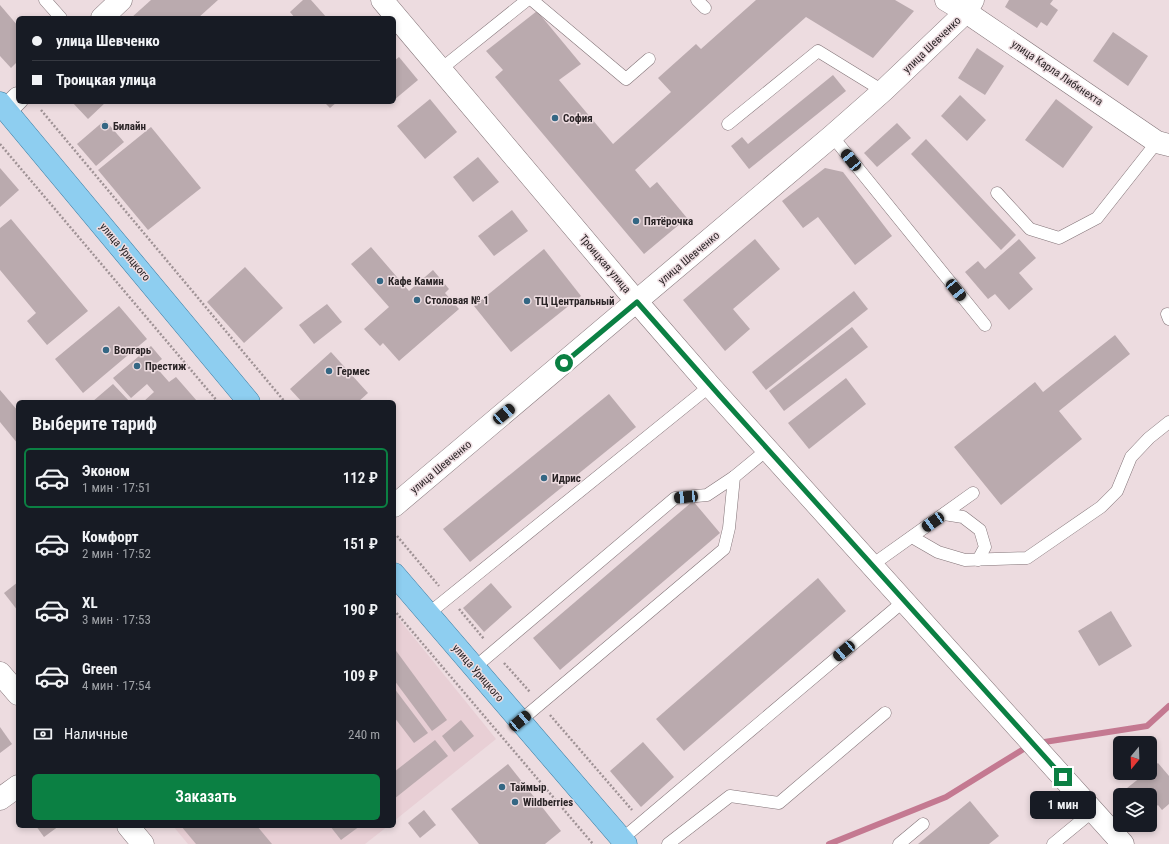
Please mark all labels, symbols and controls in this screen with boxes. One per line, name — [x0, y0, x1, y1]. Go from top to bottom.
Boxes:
street label: улица Шевченко — [900, 14, 964, 76]
text: улица Шевченко — [56, 32, 160, 50]
street label: улица Карла Либкнехта — [1009, 38, 1105, 108]
text: Троицкая улица — [56, 71, 156, 89]
place label: София — [563, 112, 593, 125]
marker: София — [550, 113, 560, 123]
place label: Билайн — [113, 120, 146, 133]
marker: Билайн — [100, 121, 110, 131]
car — [839, 147, 863, 173]
place label: Пятёрочка — [644, 215, 693, 228]
marker: Пятёрочка — [631, 216, 641, 226]
street label: улица Урицкого — [97, 220, 153, 284]
street label: улица Шевченко — [656, 228, 722, 287]
street label: Троицкая улица — [577, 232, 633, 296]
place label: Кафе Камин — [388, 275, 444, 288]
marker: Кафе Камин — [375, 276, 385, 286]
car — [944, 277, 968, 303]
place label: Столовая № 1 — [425, 294, 489, 307]
marker: Столовая № 1 — [412, 295, 422, 305]
place label: ТЦ Центральный — [535, 295, 615, 308]
marker: ТЦ Центральный — [522, 296, 532, 306]
place label: Волгарь — [114, 344, 152, 357]
marker: Волгарь — [101, 345, 111, 355]
route start — [555, 354, 573, 372]
place label: Престиж — [145, 360, 187, 373]
marker: Престиж — [132, 361, 142, 371]
place label: Гермес — [337, 365, 370, 378]
marker: Гермес — [324, 366, 334, 376]
car — [491, 402, 517, 426]
text: Выберите тариф — [32, 413, 157, 434]
street label: улица Шевченко — [408, 437, 474, 496]
icon: car — [34, 460, 70, 496]
text: Эконом — [82, 462, 130, 480]
text: 112 ₽ — [343, 469, 378, 487]
place label: Идрис — [552, 472, 581, 485]
marker: Идрис — [539, 473, 549, 483]
text: 1 мин · 17:51 — [82, 480, 151, 495]
car — [674, 490, 698, 504]
car — [920, 510, 946, 534]
icon: car — [34, 526, 70, 562]
text: Комфорт — [82, 528, 139, 546]
text: 151 ₽ — [343, 535, 378, 553]
text: 2 мин · 17:52 — [82, 546, 151, 561]
icon: car — [34, 592, 70, 628]
text: XL — [82, 594, 98, 612]
text: 190 ₽ — [343, 601, 378, 619]
text: 3 мин · 17:53 — [82, 612, 151, 627]
car — [831, 639, 857, 663]
street label: улица Урицкого — [450, 642, 507, 705]
icon: car — [34, 658, 70, 694]
text: Green — [82, 660, 117, 678]
text: 109 ₽ — [343, 667, 378, 685]
text: 4 мин · 17:54 — [82, 678, 151, 693]
car — [507, 709, 533, 733]
icon: cash — [32, 723, 54, 745]
text: Наличные — [64, 725, 128, 743]
text: 240 m — [348, 727, 380, 742]
north arrow — [1113, 736, 1157, 780]
map controls — [1113, 736, 1157, 832]
route end — [1054, 768, 1072, 786]
button: Заказать — [32, 774, 380, 820]
place label: Таймыр — [510, 781, 547, 794]
marker: Таймыр — [497, 782, 507, 792]
button: layers — [1113, 788, 1157, 832]
callout: 1 мин — [1030, 791, 1096, 819]
place label: Wildberries — [523, 796, 573, 809]
marker: Wildberries — [510, 797, 520, 807]
text: 1 мин — [1047, 797, 1079, 812]

